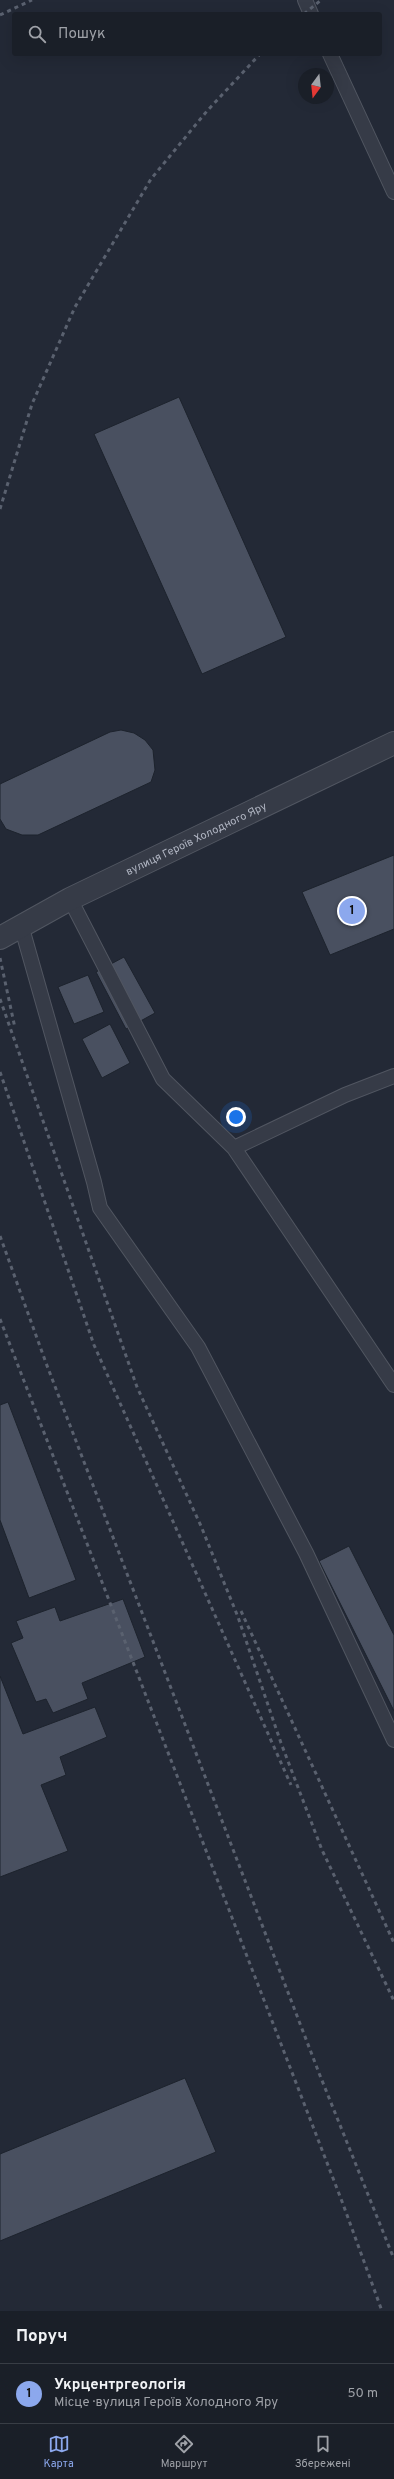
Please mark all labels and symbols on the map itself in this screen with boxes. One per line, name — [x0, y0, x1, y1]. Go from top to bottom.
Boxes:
north arrow — [298, 68, 334, 104]
street label: вулиця Героїв Холодного Яру — [124, 799, 269, 879]
pin: 1 — [339, 896, 365, 926]
your location — [226, 1107, 246, 1127]

